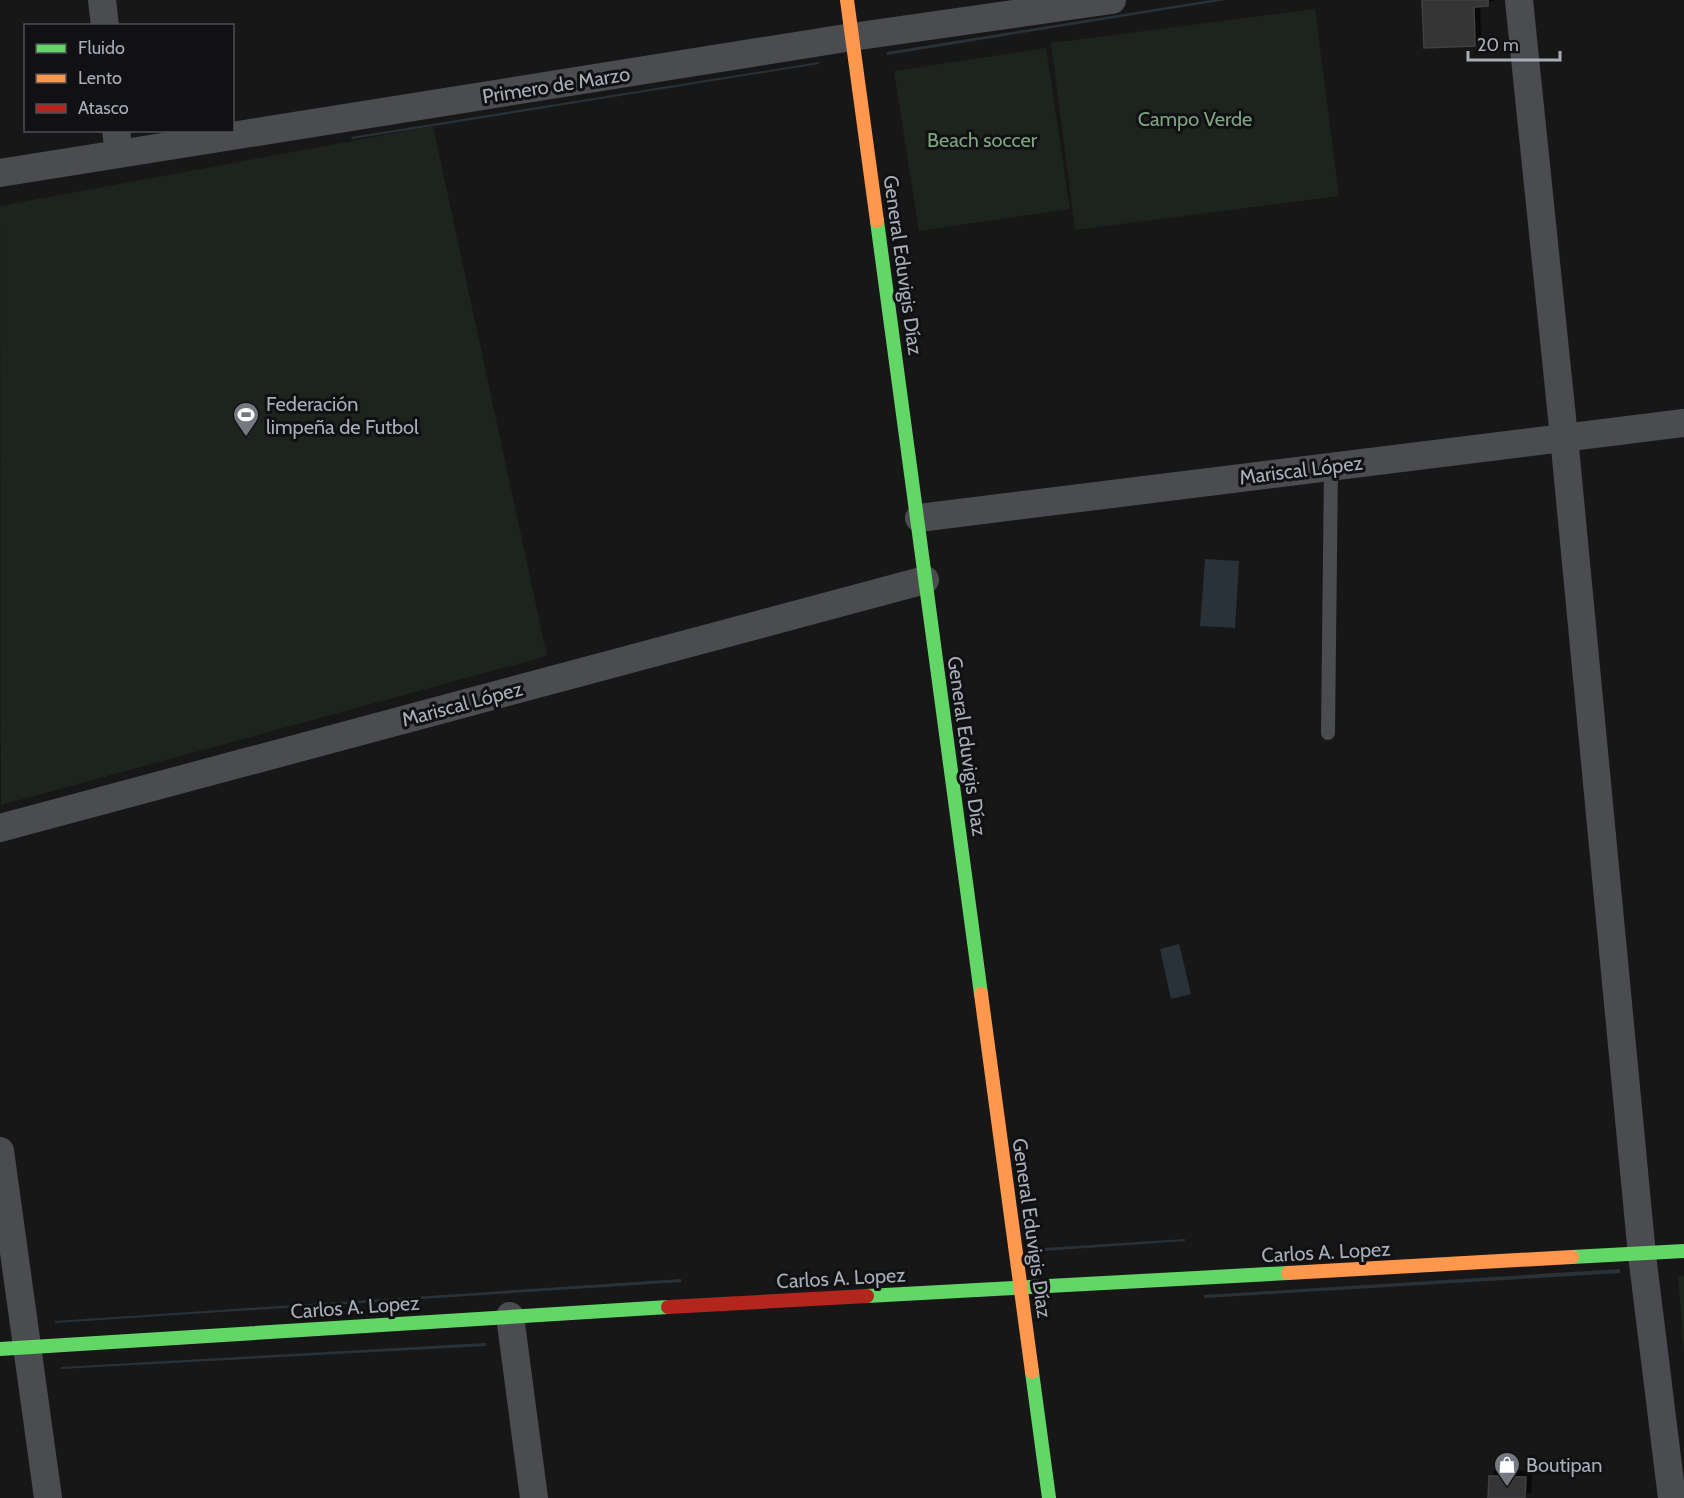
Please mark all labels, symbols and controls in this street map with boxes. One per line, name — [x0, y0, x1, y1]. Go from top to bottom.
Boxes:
legend — [24, 24, 234, 132]
scale bar — [1468, 24, 1560, 62]
text: 20 m — [1477, 34, 1519, 56]
text: Fluido — [78, 37, 125, 59]
street label: Primero de Marzo — [480, 61, 632, 109]
text: Lento — [78, 67, 122, 89]
text: Atasco — [78, 97, 129, 119]
park label: Campo Verde — [1138, 107, 1252, 131]
park label: Beach soccer — [927, 128, 1038, 152]
street label: General Eduvigis Díaz — [878, 173, 928, 357]
place label: Federación limpeña de Futbol — [266, 392, 419, 439]
sports icon: Federación limpeña de Futbol — [231, 400, 261, 438]
street label: Mariscal López — [1238, 451, 1364, 489]
street label: General Eduvigis Díaz — [942, 654, 992, 838]
street label: Mariscal López — [399, 676, 525, 732]
street label: General Eduvigis Díaz — [1007, 1136, 1057, 1320]
street label: Carlos A. Lopez — [1261, 1237, 1391, 1267]
street label: Carlos A. Lopez — [776, 1263, 906, 1293]
street label: Carlos A. Lopez — [290, 1291, 420, 1323]
shop icon: Boutipan — [1492, 1450, 1522, 1488]
place label: Boutipan — [1526, 1453, 1602, 1477]

